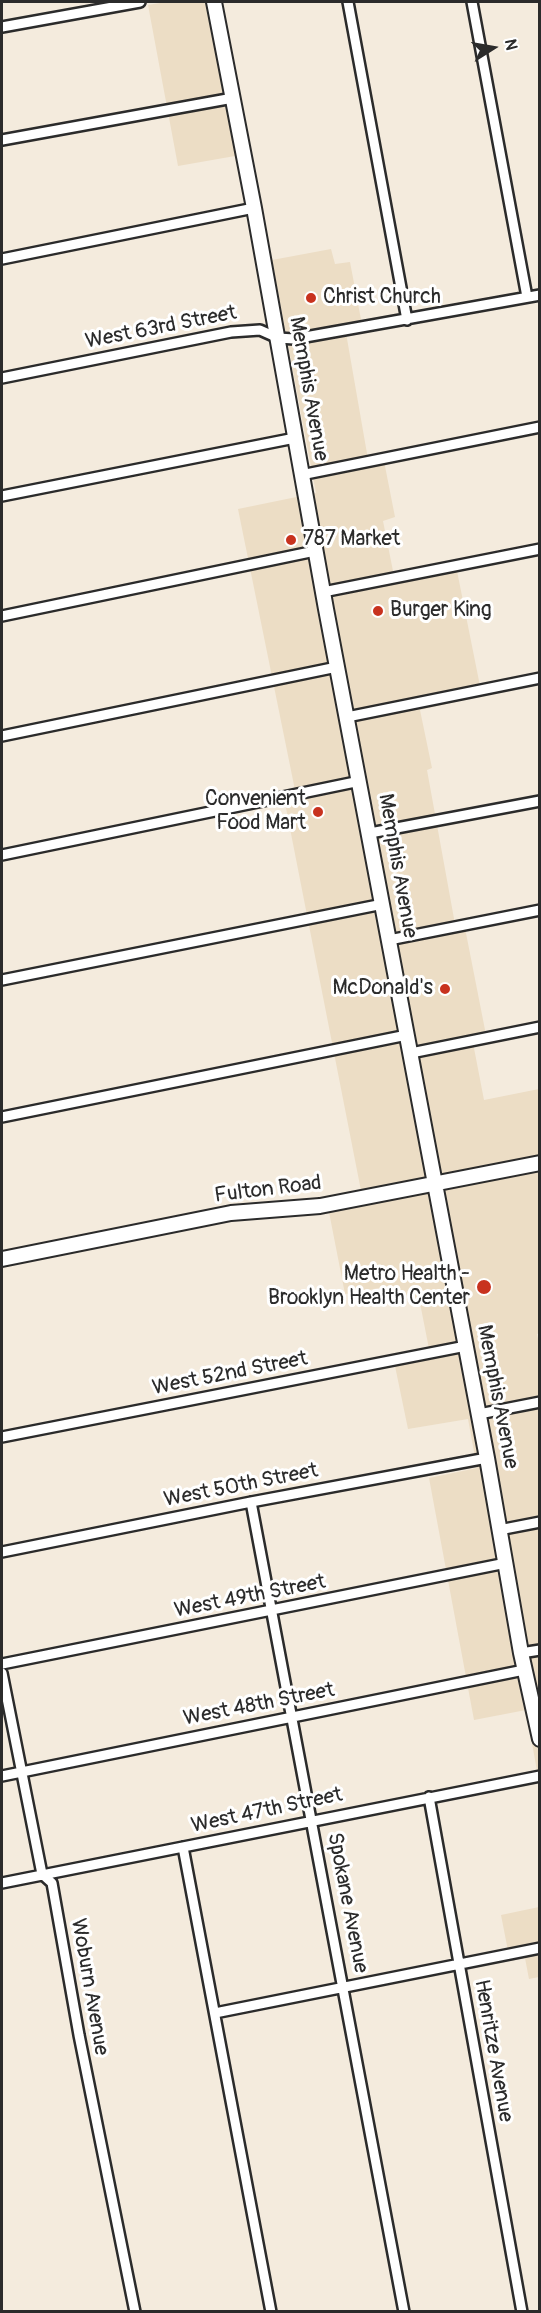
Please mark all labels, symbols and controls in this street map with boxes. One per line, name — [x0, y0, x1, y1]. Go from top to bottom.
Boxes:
north arrow — [463, 18, 523, 78]
text: N — [500, 37, 522, 52]
place label: Christ Church — [323, 285, 441, 311]
marker: Christ Church — [304, 291, 318, 305]
street label: West 63rd Street — [83, 301, 239, 355]
street label: Memphis Avenue — [283, 315, 333, 463]
place label: 787 Market — [303, 527, 400, 553]
marker: 787 Market — [284, 533, 298, 547]
place label: Burger King — [390, 598, 492, 624]
marker: Burger King — [371, 604, 385, 618]
place label: Convenient Food Mart — [205, 787, 306, 837]
street label: Memphis Avenue — [372, 792, 422, 940]
marker: Convenient Food Mart — [311, 805, 325, 819]
place label: McDonald's — [332, 976, 433, 1002]
marker: McDonald's — [438, 982, 452, 996]
street label: Fulton Road — [213, 1171, 323, 1209]
place label: Metro Health - Brooklyn Health Center — [268, 1262, 470, 1312]
marker: Metro Health - Brooklyn Health Center — [475, 1278, 493, 1296]
street label: Memphis Avenue — [471, 1323, 523, 1471]
street label: West 52nd Street — [150, 1347, 310, 1401]
street label: West 50th Street — [162, 1459, 320, 1513]
street label: West 49th Street — [172, 1570, 328, 1624]
street label: West 48th Street — [181, 1678, 337, 1732]
street label: West 47th Street — [189, 1783, 345, 1839]
street label: Spokane Avenue — [321, 1831, 373, 1975]
street label: Woburn Avenue — [65, 1917, 113, 2057]
street label: Henritze Avenue — [468, 1978, 518, 2124]

